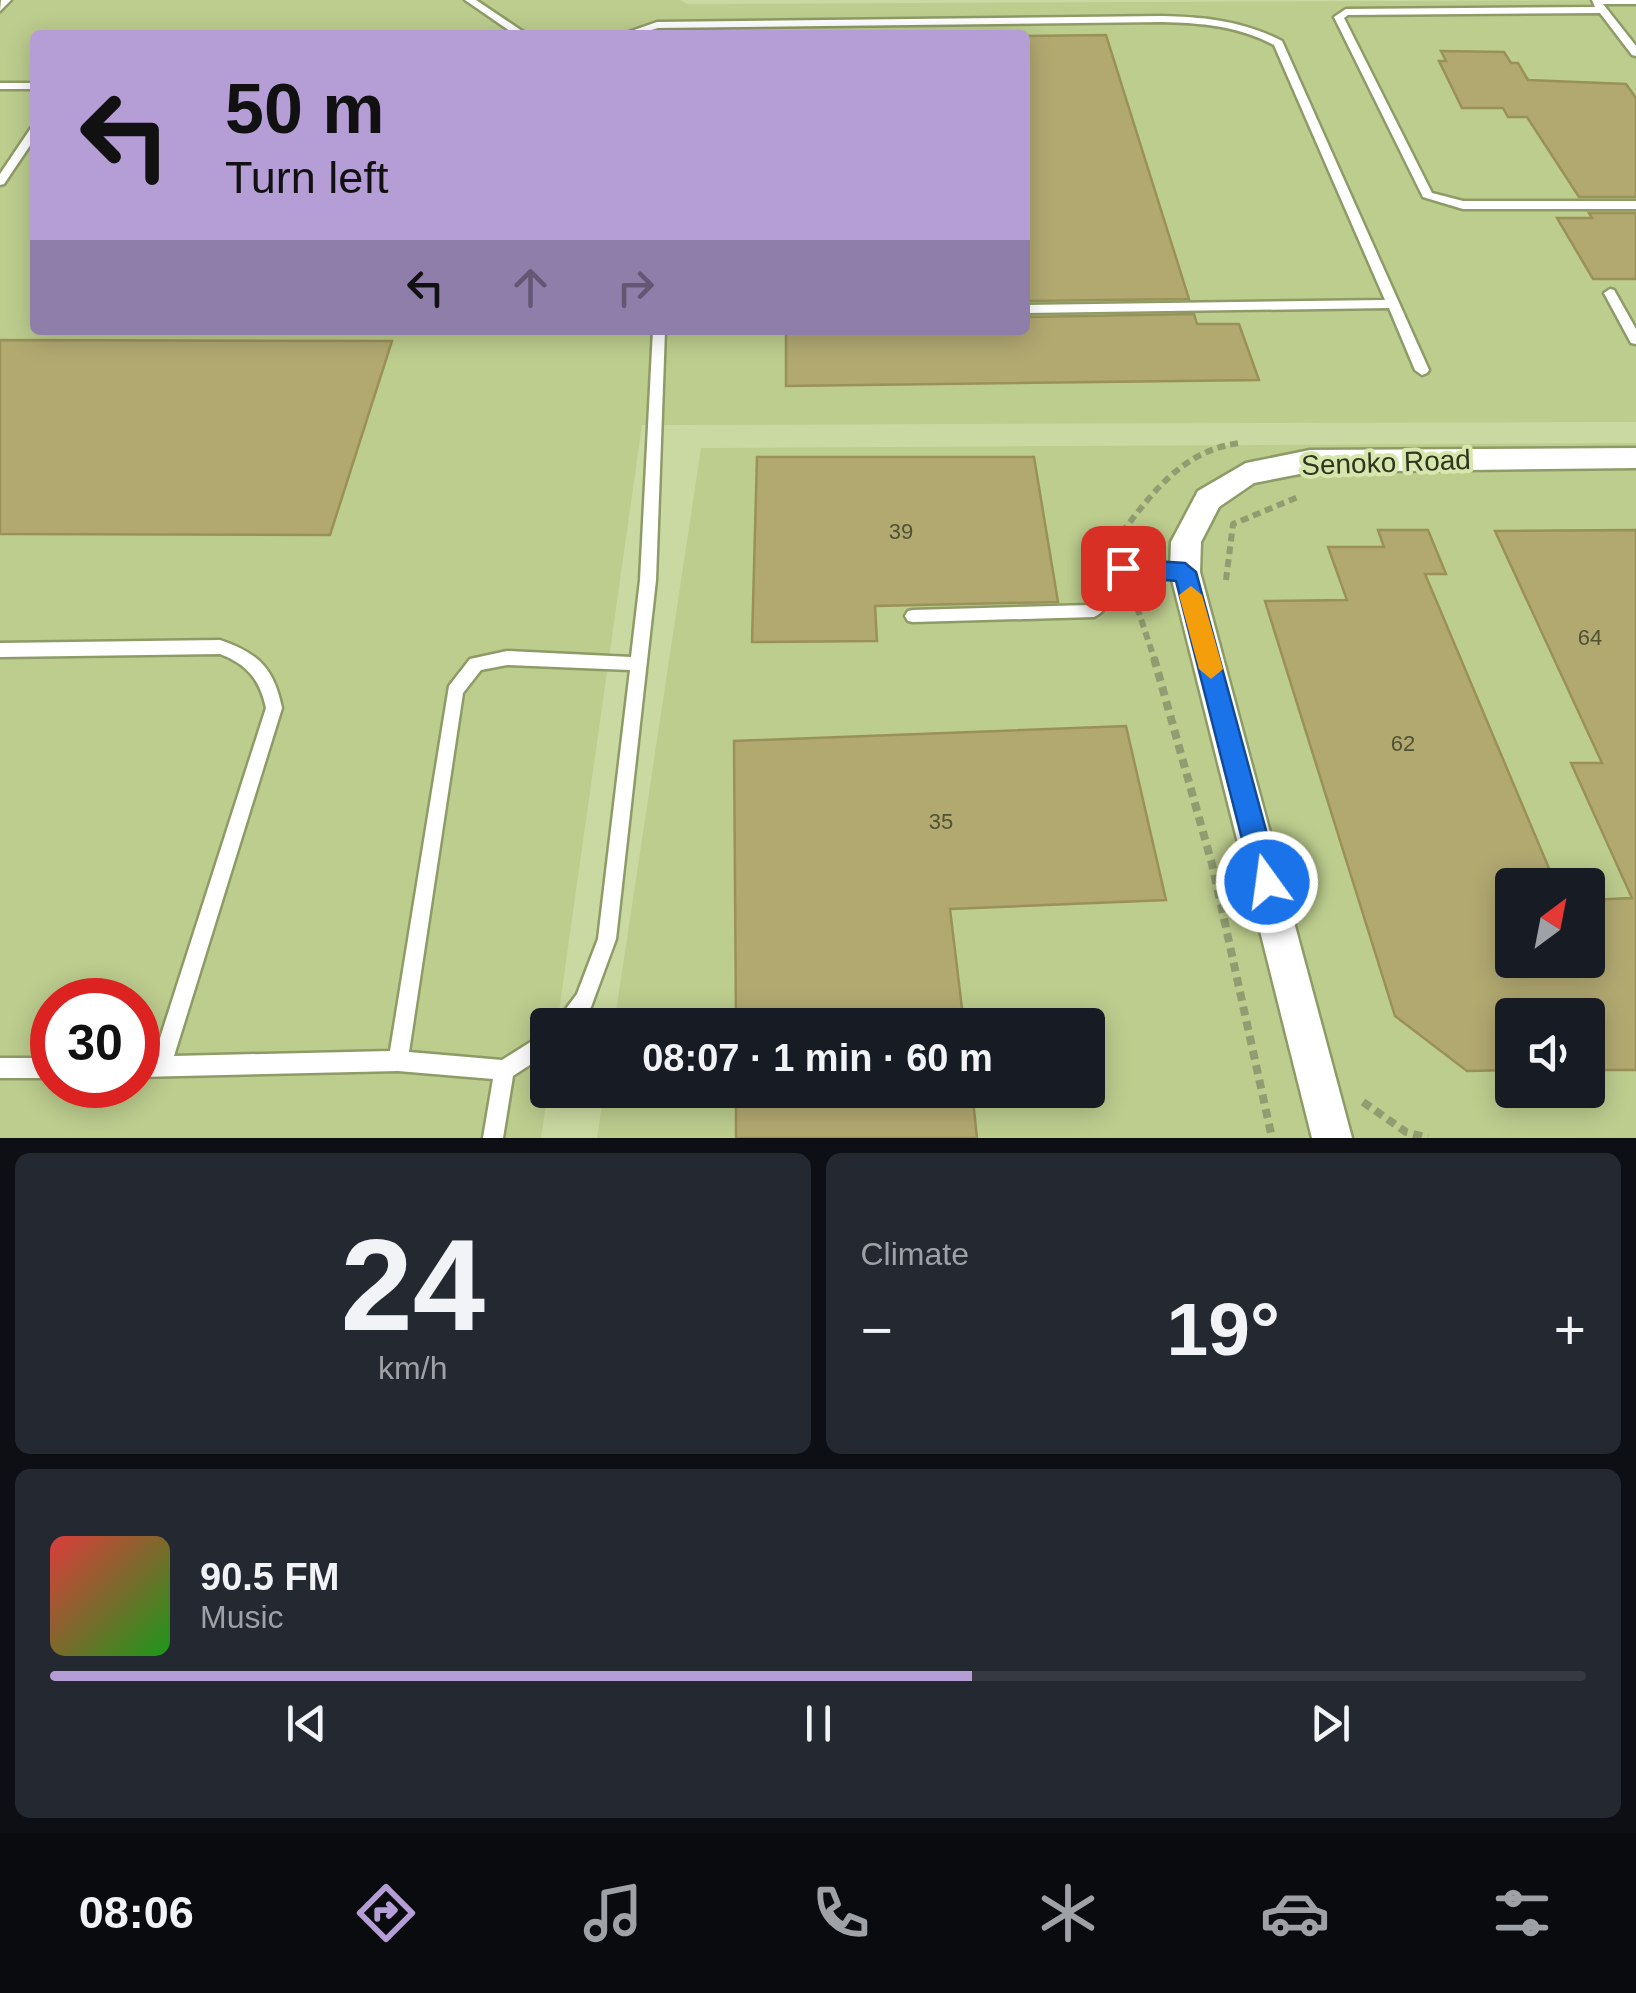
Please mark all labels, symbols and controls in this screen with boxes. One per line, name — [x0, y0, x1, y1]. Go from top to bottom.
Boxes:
icon: left — [60, 70, 190, 200]
text: 50 m — [225, 70, 385, 148]
text: Turn left — [225, 152, 388, 203]
icon: left — [398, 260, 453, 315]
icon: ahead — [503, 260, 558, 315]
icon: right — [608, 260, 663, 315]
street label: Senoko Road — [1301, 444, 1471, 481]
house number: 39 — [889, 519, 913, 544]
pin — [1081, 526, 1166, 611]
icon: arrive — [1096, 541, 1151, 596]
house number: 64 — [1578, 625, 1602, 650]
house number: 62 — [1391, 731, 1415, 756]
house number: 35 — [929, 809, 953, 834]
position arrow — [1215, 830, 1319, 934]
north arrow — [1495, 868, 1605, 978]
map controls — [1495, 868, 1605, 1108]
speed limit sign: 30 — [30, 978, 160, 1108]
button: sound — [1495, 998, 1605, 1108]
text: 08:07 · 1 min · 60 m — [642, 1037, 993, 1079]
text: 24 — [340, 1212, 485, 1358]
text: Climate — [861, 1236, 969, 1272]
text: 19° — [1167, 1287, 1280, 1371]
text: − — [861, 1299, 893, 1361]
text: + — [1554, 1299, 1586, 1361]
text: km/h — [378, 1350, 447, 1386]
text: 90.5 FM — [200, 1556, 339, 1598]
text: Music — [200, 1599, 284, 1635]
icon: previous — [279, 1696, 334, 1751]
icon: pause — [791, 1696, 846, 1751]
icon: next — [1303, 1696, 1358, 1751]
icon: directions — [351, 1878, 421, 1948]
icon: music — [578, 1878, 648, 1948]
icon: phone — [806, 1878, 876, 1948]
icon: climate — [1033, 1878, 1103, 1948]
icon: car — [1260, 1878, 1330, 1948]
icon: filters — [1487, 1878, 1557, 1948]
text: 08:06 — [79, 1887, 194, 1938]

